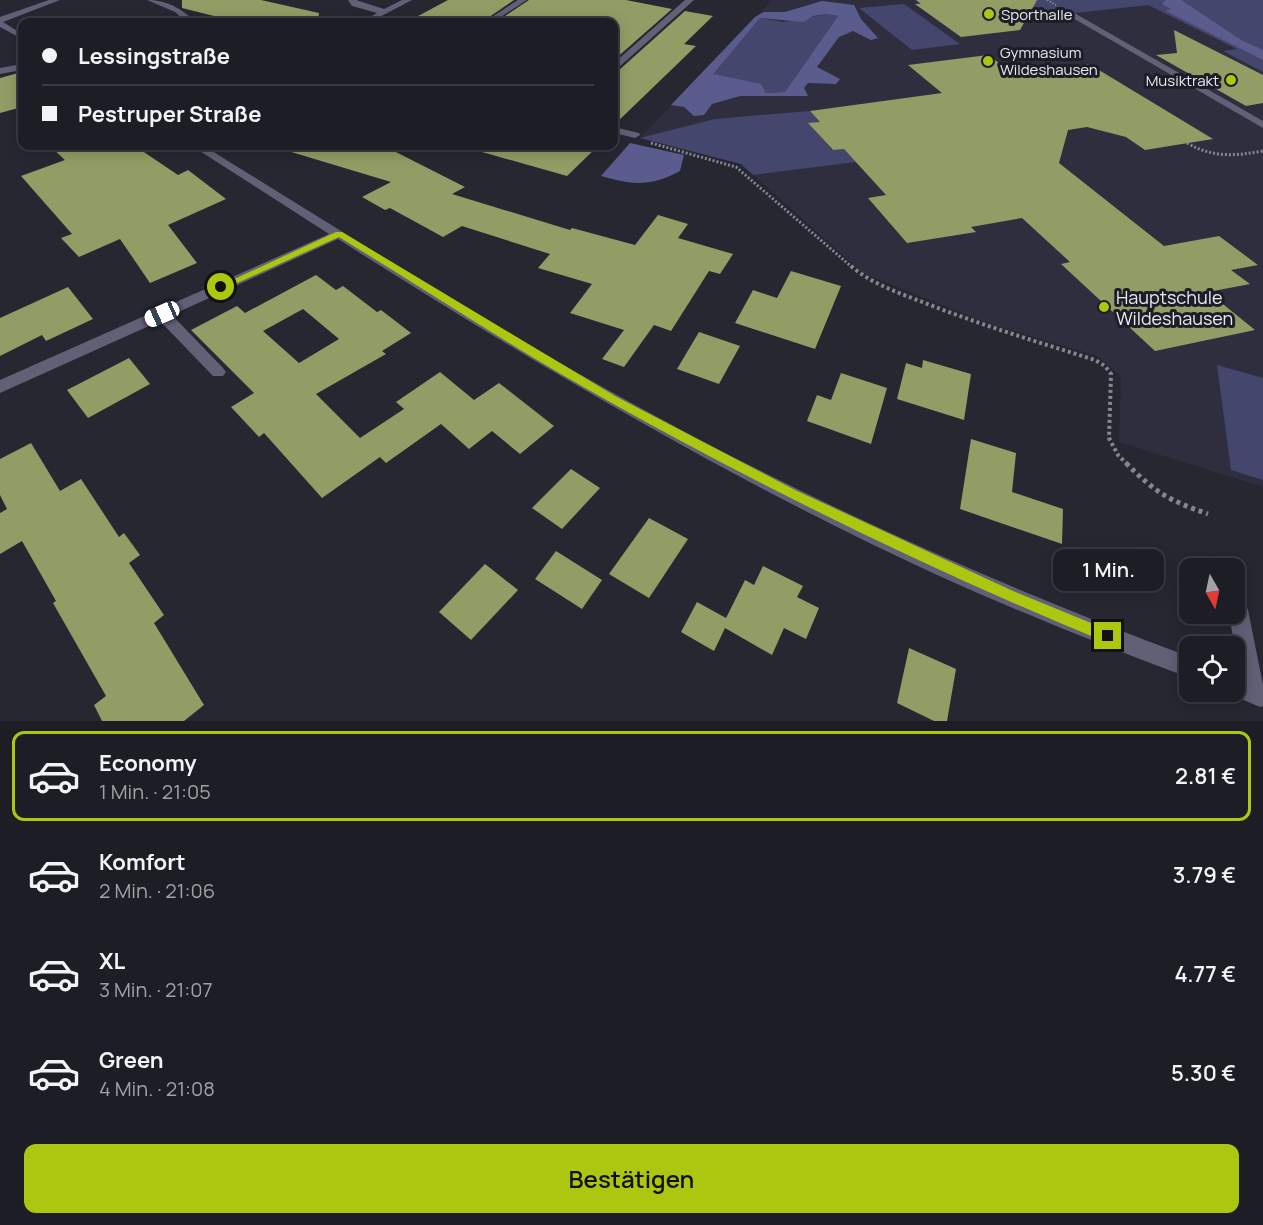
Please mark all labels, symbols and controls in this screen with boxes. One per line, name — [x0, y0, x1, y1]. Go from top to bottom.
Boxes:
place label: Sporthalle — [1001, 4, 1073, 25]
marker: Sporthalle — [982, 7, 996, 21]
text: Lessingstraße — [78, 41, 230, 71]
place label: Gymnasium Wildeshausen — [1000, 42, 1098, 80]
marker: Gymnasium Wildeshausen — [981, 54, 995, 68]
place label: Musiktrakt — [1146, 70, 1219, 91]
marker: Musiktrakt — [1224, 73, 1238, 87]
text: Pestruper Straße — [78, 99, 261, 129]
route start — [207, 273, 234, 300]
place label: Hauptschule Wildeshausen — [1116, 285, 1233, 330]
car — [142, 298, 182, 330]
marker: Hauptschule Wildeshausen — [1097, 300, 1111, 314]
callout: 1 Min. — [1052, 549, 1164, 591]
text: 1 Min. — [1082, 556, 1135, 583]
north arrow — [1179, 558, 1245, 624]
map controls — [1179, 558, 1245, 702]
route end — [1094, 622, 1121, 649]
button: locate — [1179, 636, 1245, 702]
text: Economy — [99, 748, 197, 778]
icon: car — [27, 749, 81, 803]
text: 2.81 € — [1175, 761, 1236, 791]
text: 1 Min. · 21:05 — [99, 778, 211, 805]
text: Komfort — [99, 847, 186, 877]
icon: car — [27, 848, 81, 902]
text: 3.79 € — [1173, 860, 1236, 890]
text: 2 Min. · 21:06 — [99, 877, 215, 904]
text: XL — [99, 946, 125, 976]
icon: car — [27, 947, 81, 1001]
text: 4.77 € — [1174, 959, 1236, 989]
text: 3 Min. · 21:07 — [99, 976, 212, 1003]
text: Green — [99, 1045, 164, 1075]
icon: car — [27, 1046, 81, 1100]
text: 5.30 € — [1171, 1058, 1236, 1088]
text: 4 Min. · 21:08 — [99, 1075, 215, 1102]
button: Bestätigen — [24, 1144, 1239, 1213]

